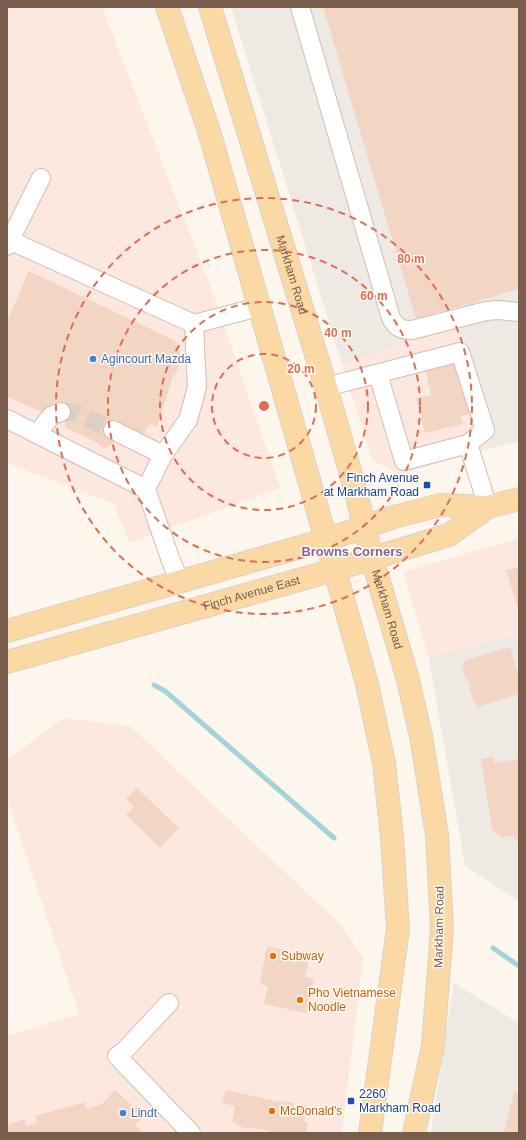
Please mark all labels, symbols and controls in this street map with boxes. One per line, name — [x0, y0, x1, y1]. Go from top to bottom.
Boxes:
street label: Markham Road — [273, 233, 310, 316]
text: 80 m — [397, 252, 425, 266]
text: 60 m — [360, 289, 388, 303]
text: 40 m — [324, 326, 352, 340]
place label: Agincourt Mazda — [101, 352, 191, 366]
marker: Agincourt Mazda — [88, 354, 98, 364]
text: 20 m — [287, 362, 315, 376]
centre of rings — [257, 399, 271, 413]
place label: Finch Avenue at Markham Road — [324, 471, 419, 499]
marker: Finch Avenue at Markham Road — [422, 480, 432, 490]
district label: Browns Corners — [301, 544, 403, 559]
street label: Markham Road — [369, 568, 406, 651]
street label: Finch Avenue East — [201, 573, 302, 613]
street label: Markham Road — [431, 886, 447, 968]
place label: Subway — [281, 949, 324, 963]
marker: Subway — [268, 951, 278, 961]
place label: Pho Vietnamese Noodle — [308, 986, 396, 1014]
marker: Pho Vietnamese Noodle — [295, 995, 305, 1005]
place label: 2260 Markham Road — [359, 1087, 441, 1115]
marker: 2260 Markham Road — [346, 1096, 356, 1106]
place label: McDonald's — [280, 1104, 342, 1118]
place label: Lindt — [131, 1106, 158, 1120]
marker: McDonald's — [267, 1106, 277, 1116]
marker: Lindt — [118, 1108, 128, 1118]

